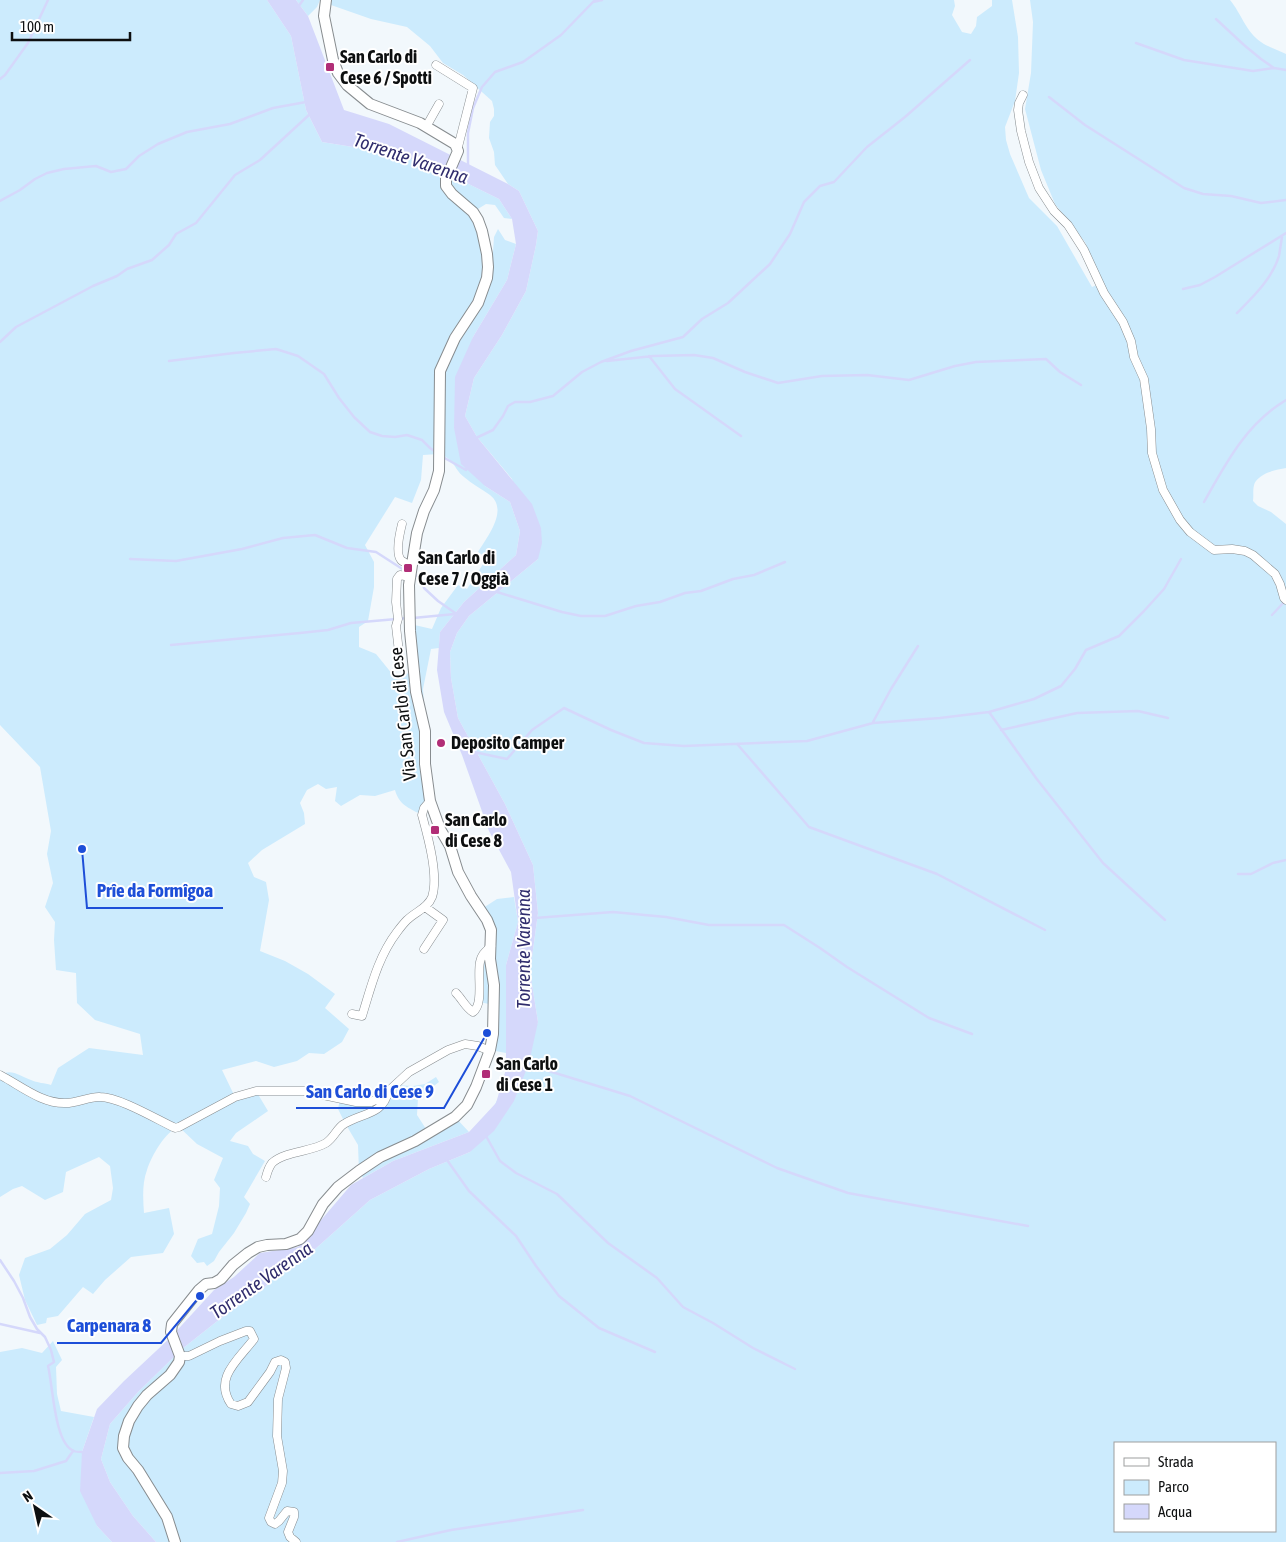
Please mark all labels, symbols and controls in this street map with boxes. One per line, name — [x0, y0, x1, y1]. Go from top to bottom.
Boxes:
scale bar — [12, 10, 130, 42]
text: 100 m — [20, 18, 54, 35]
place label: San Carlo di Cese 6 / Spotti — [340, 46, 432, 88]
marker: San Carlo di Cese 6 / Spotti — [324, 61, 336, 73]
water label: Torrente Varenna — [351, 128, 471, 188]
place label: San Carlo di Cese 7 / Oggià — [418, 547, 509, 589]
marker: San Carlo di Cese 7 / Oggià — [402, 562, 414, 574]
street label: Via San Carlo di Cese — [385, 646, 420, 782]
place label: Deposito Camper — [451, 732, 565, 753]
marker: Deposito Camper — [435, 737, 447, 749]
place label: San Carlo di Cese 8 — [445, 809, 507, 851]
marker: San Carlo di Cese 8 — [429, 824, 441, 836]
callout: Prîe da Formîgoa — [87, 874, 223, 908]
text: Prîe da Formîgoa — [97, 879, 213, 901]
water label: Torrente Varenna — [512, 889, 534, 1009]
place label: San Carlo di Cese 1 — [496, 1053, 558, 1095]
marker: San Carlo di Cese 1 — [480, 1068, 492, 1080]
callout: San Carlo di Cese 9 — [296, 1074, 444, 1108]
text: San Carlo di Cese 9 — [306, 1080, 434, 1102]
water label: Torrente Varenna — [206, 1237, 316, 1323]
callout: Carpenara 8 — [57, 1309, 161, 1343]
text: Carpenara 8 — [67, 1314, 151, 1336]
legend — [1114, 1442, 1276, 1532]
text: Strada — [1158, 1453, 1194, 1470]
text: Parco — [1158, 1478, 1189, 1495]
north arrow — [10, 1482, 60, 1532]
text: N — [20, 1487, 36, 1505]
text: Acqua — [1158, 1503, 1192, 1520]

